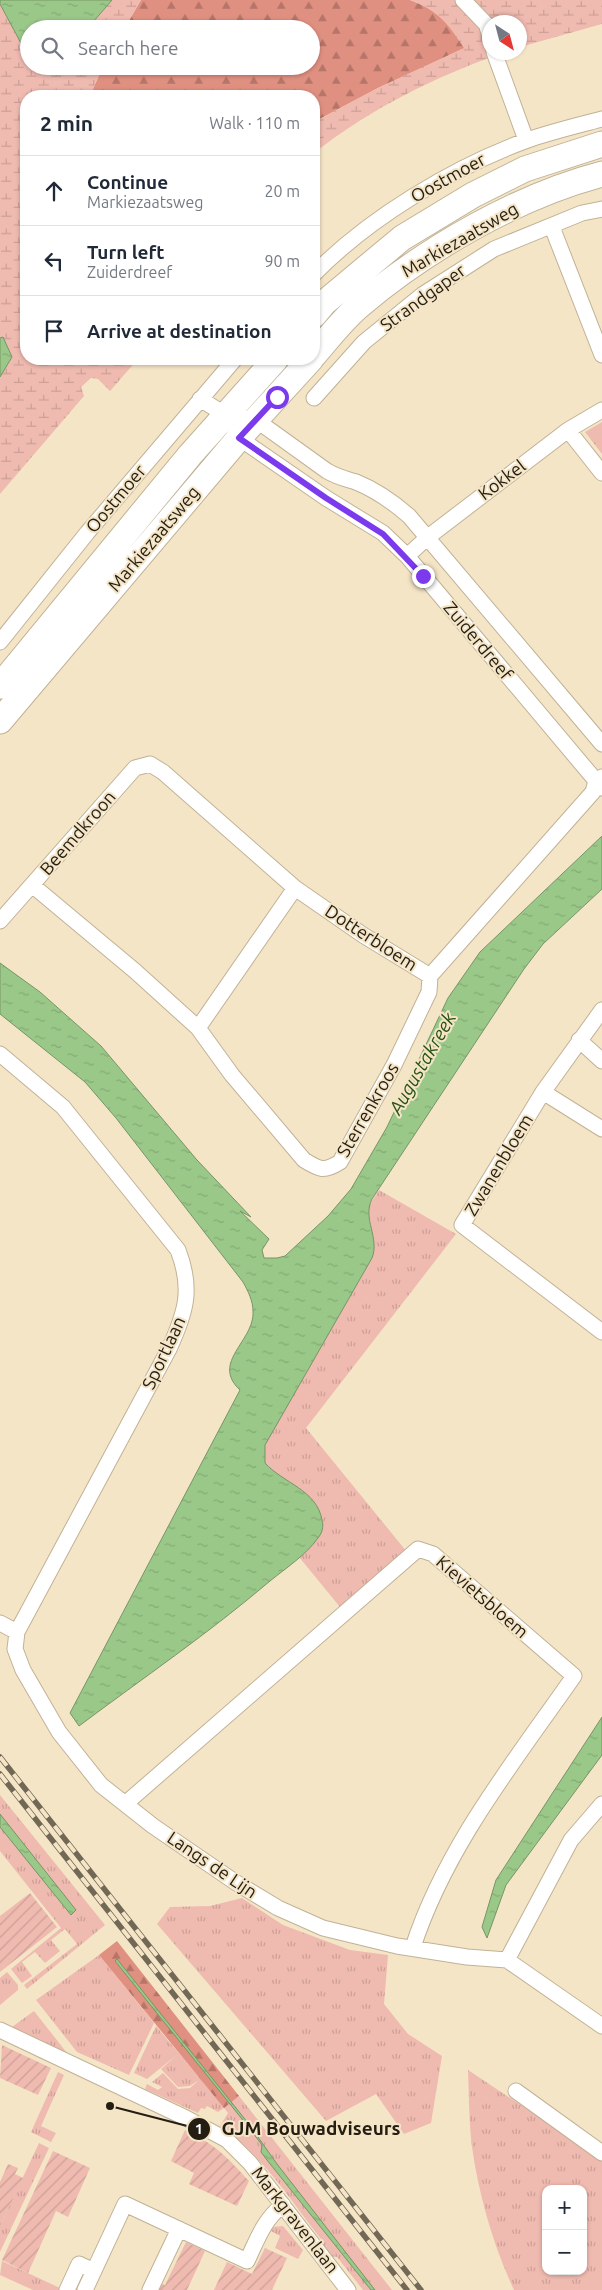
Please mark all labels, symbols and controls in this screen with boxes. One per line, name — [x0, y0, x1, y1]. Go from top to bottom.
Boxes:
north arrow — [482, 15, 527, 60]
search box — [20, 20, 320, 75]
icon: search — [38, 34, 66, 62]
text: Search here — [78, 37, 178, 59]
text: 2 min — [40, 111, 93, 135]
text: Walk · 110 m — [209, 114, 300, 132]
street label: Oostmoer — [407, 148, 488, 206]
text: Continue — [87, 171, 168, 193]
icon: ahead — [40, 177, 68, 205]
text: 20 m — [264, 182, 300, 200]
text: Markiezaatsweg — [87, 193, 203, 211]
street label: Markiezaatsweg — [398, 198, 521, 281]
text: Turn left — [87, 241, 165, 263]
icon: left — [40, 247, 68, 275]
text: 90 m — [264, 252, 300, 270]
street label: Strandgaper — [376, 260, 469, 335]
text: Zuiderdreef — [87, 263, 172, 281]
icon: arrive — [40, 317, 68, 345]
text: Arrive at destination — [87, 320, 272, 342]
route start — [266, 386, 289, 409]
street label: Kokkel — [474, 455, 529, 503]
street label: Oostmoer — [81, 460, 149, 536]
street label: Markiezaatsweg — [103, 482, 203, 595]
route end — [412, 565, 435, 588]
street label: Zuiderdreef — [440, 597, 517, 684]
street label: Beemdkroon — [35, 786, 119, 878]
street label: Dotterbloem — [322, 900, 421, 974]
water label: Augustakreek — [383, 1008, 460, 1119]
street label: Sterrenkroos — [332, 1059, 402, 1160]
street label: Zwanenbloem — [460, 1110, 536, 1219]
street label: Sportlaan — [138, 1313, 189, 1392]
street label: Kievietsbloem — [433, 1551, 533, 1641]
street label: Langs de Lijn — [164, 1827, 261, 1901]
callout: GJM Bouwadviseurs — [187, 2112, 411, 2146]
text: GJM Bouwadviseurs — [221, 2117, 401, 2139]
text: 1 — [195, 2120, 203, 2137]
street label: Markgravenlaan — [248, 2162, 343, 2277]
map controls — [542, 2185, 587, 2275]
button: + — [542, 2185, 587, 2230]
button: − — [542, 2230, 587, 2275]

